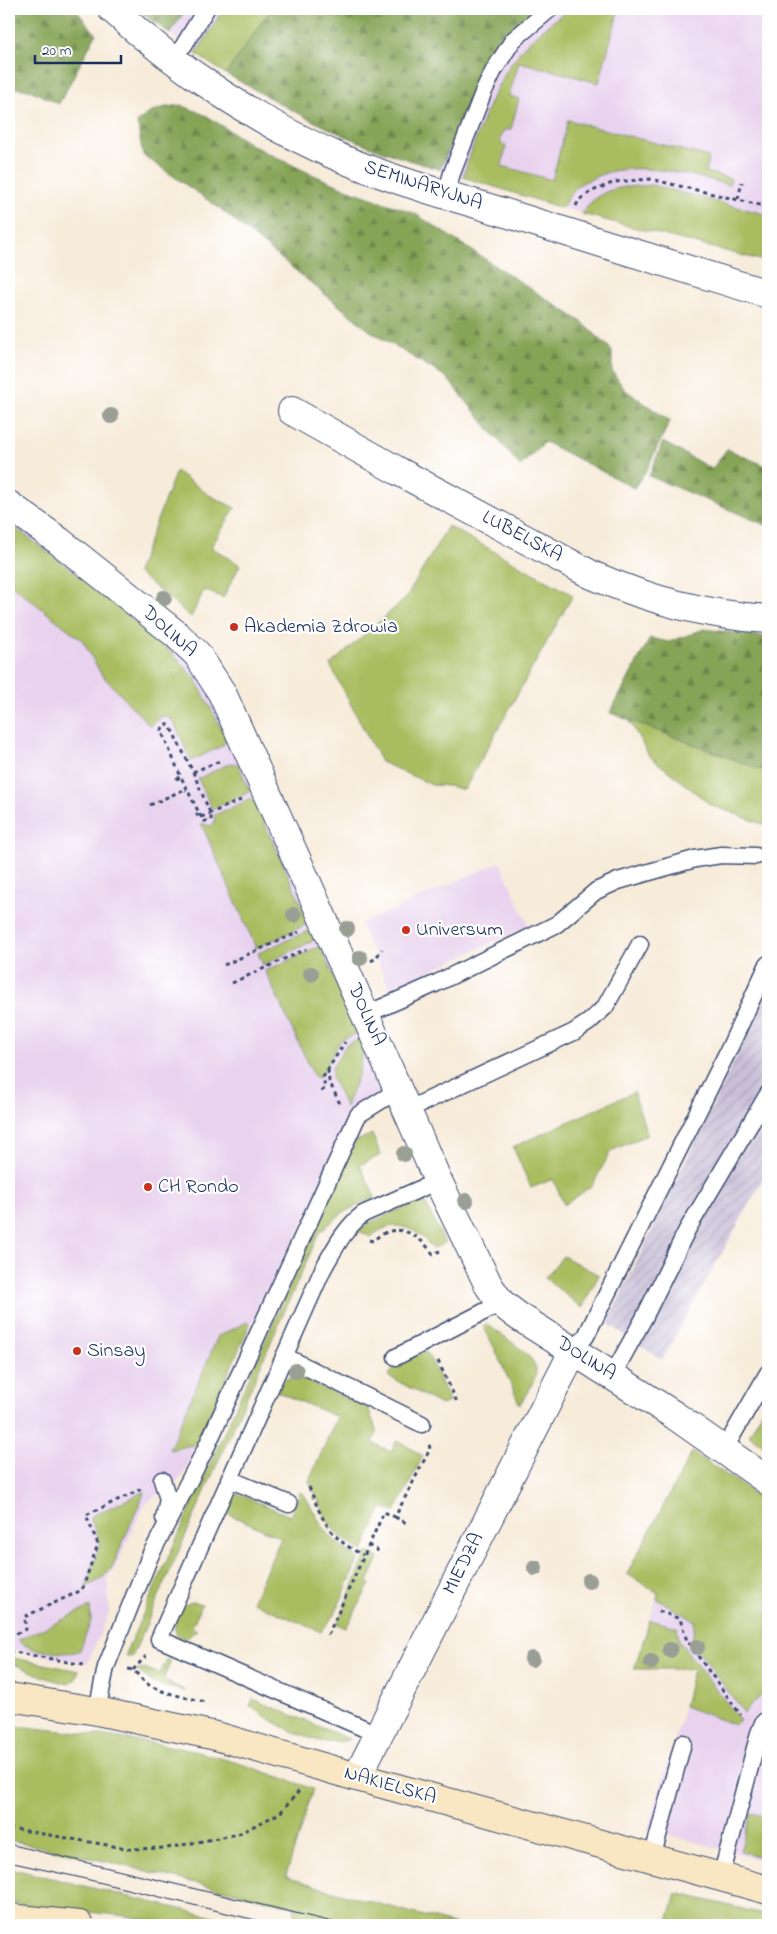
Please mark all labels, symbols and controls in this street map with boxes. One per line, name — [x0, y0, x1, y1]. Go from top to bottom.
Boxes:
scale bar — [35, 32, 121, 64]
text: 20 m — [42, 40, 72, 62]
street label: SEMINARYJNA — [360, 153, 486, 219]
street label: LUBELSKA — [476, 504, 568, 570]
street label: DOLINA — [134, 599, 203, 665]
place label: Akademia Zdrowia — [244, 613, 398, 642]
marker: Akademia Zdrowia — [228, 621, 240, 633]
place label: Universum — [416, 916, 503, 945]
marker: Universum — [400, 924, 412, 936]
street label: DOLINA — [339, 978, 393, 1051]
place label: CH Rondo — [158, 1173, 239, 1202]
marker: CH Rondo — [142, 1181, 154, 1193]
street label: DOLINA — [550, 1329, 622, 1389]
place label: Sinsay — [87, 1337, 145, 1366]
marker: Sinsay — [71, 1345, 83, 1357]
street label: MIEDZA — [436, 1528, 492, 1600]
street label: NAKIELSKA — [341, 1759, 439, 1813]

